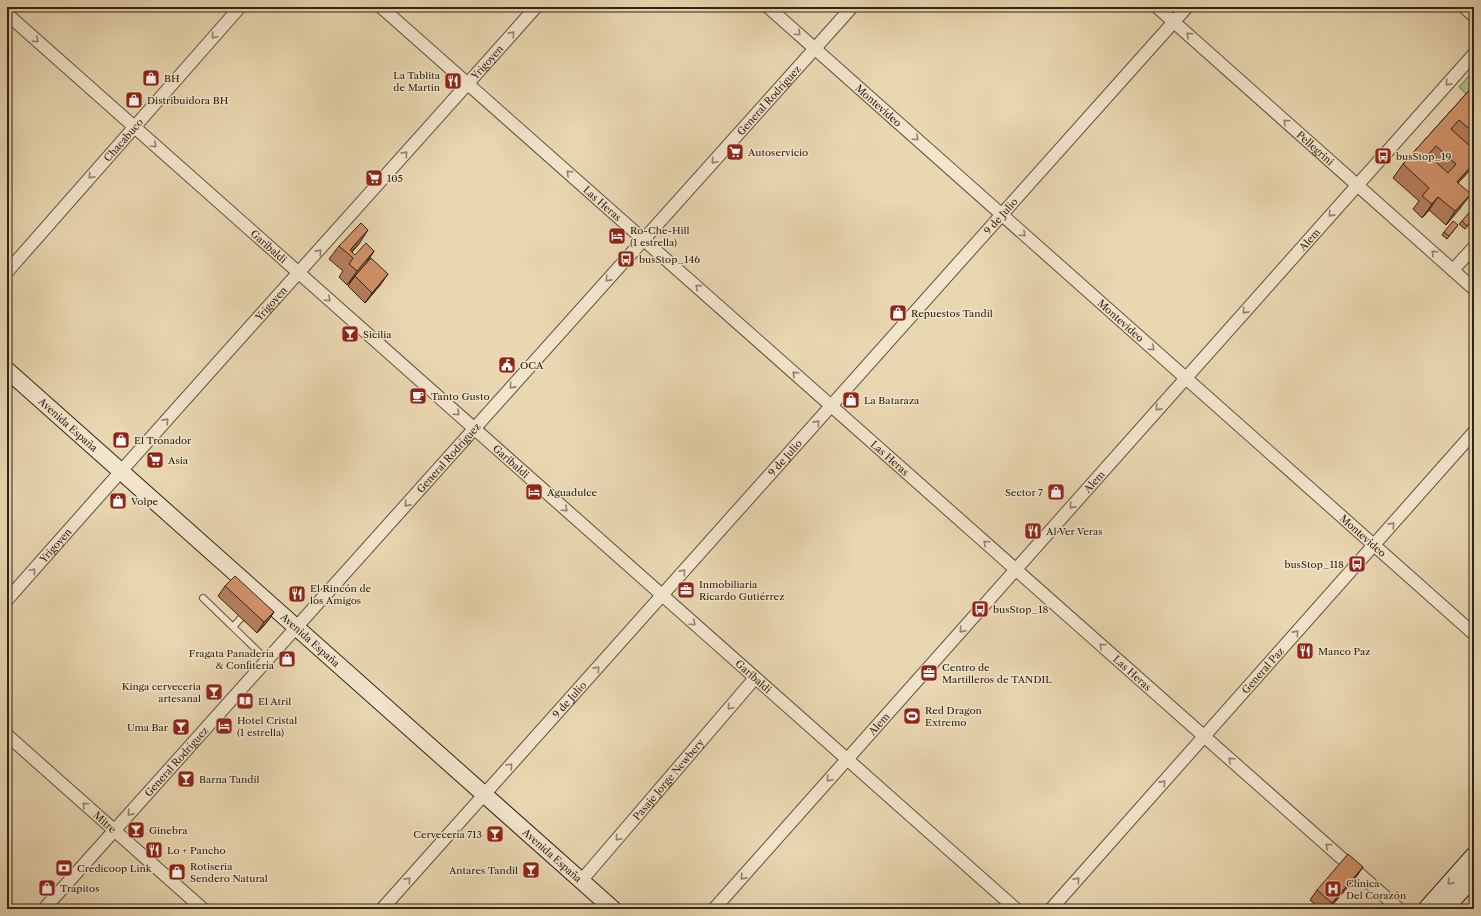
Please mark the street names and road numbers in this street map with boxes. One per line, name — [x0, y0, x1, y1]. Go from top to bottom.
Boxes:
street label: Yrigoyen — [468, 42, 506, 83]
street label: General Rodríguez — [734, 62, 803, 138]
street label: Montevideo — [853, 81, 904, 129]
street label: Chacabuco — [101, 115, 146, 164]
street label: Pellegrini — [1294, 128, 1337, 168]
street label: Las Heras — [581, 183, 624, 224]
street label: 9 de Julio — [981, 195, 1020, 237]
street label: Alem — [1295, 225, 1323, 254]
street label: Garibaldi — [248, 227, 290, 266]
street label: Yrigoyen — [251, 283, 290, 324]
street label: Montevideo — [1095, 296, 1147, 344]
street label: Avenida España — [35, 394, 101, 455]
street label: General Rodríguez — [414, 420, 483, 495]
street label: 9 de Julio — [765, 437, 805, 479]
street label: Las Heras — [868, 438, 912, 478]
street label: Garibaldi — [490, 442, 532, 481]
street label: Alem — [1080, 467, 1108, 496]
street label: Montevideo — [1337, 512, 1389, 560]
street label: Yrigoyen — [36, 525, 74, 566]
street label: Avenida España — [277, 609, 343, 670]
street label: General Paz — [1239, 644, 1287, 696]
street label: Las Heras — [1111, 652, 1154, 693]
street label: Garibaldi — [733, 657, 774, 696]
street label: 9 de Julio — [549, 678, 589, 720]
street label: Alem — [865, 709, 892, 738]
street label: General Rodríguez — [141, 724, 211, 799]
street label: Pasaje Jorge Newbery — [630, 736, 707, 823]
street label: Mitre — [91, 808, 119, 836]
street label: Avenida España — [519, 825, 585, 885]

